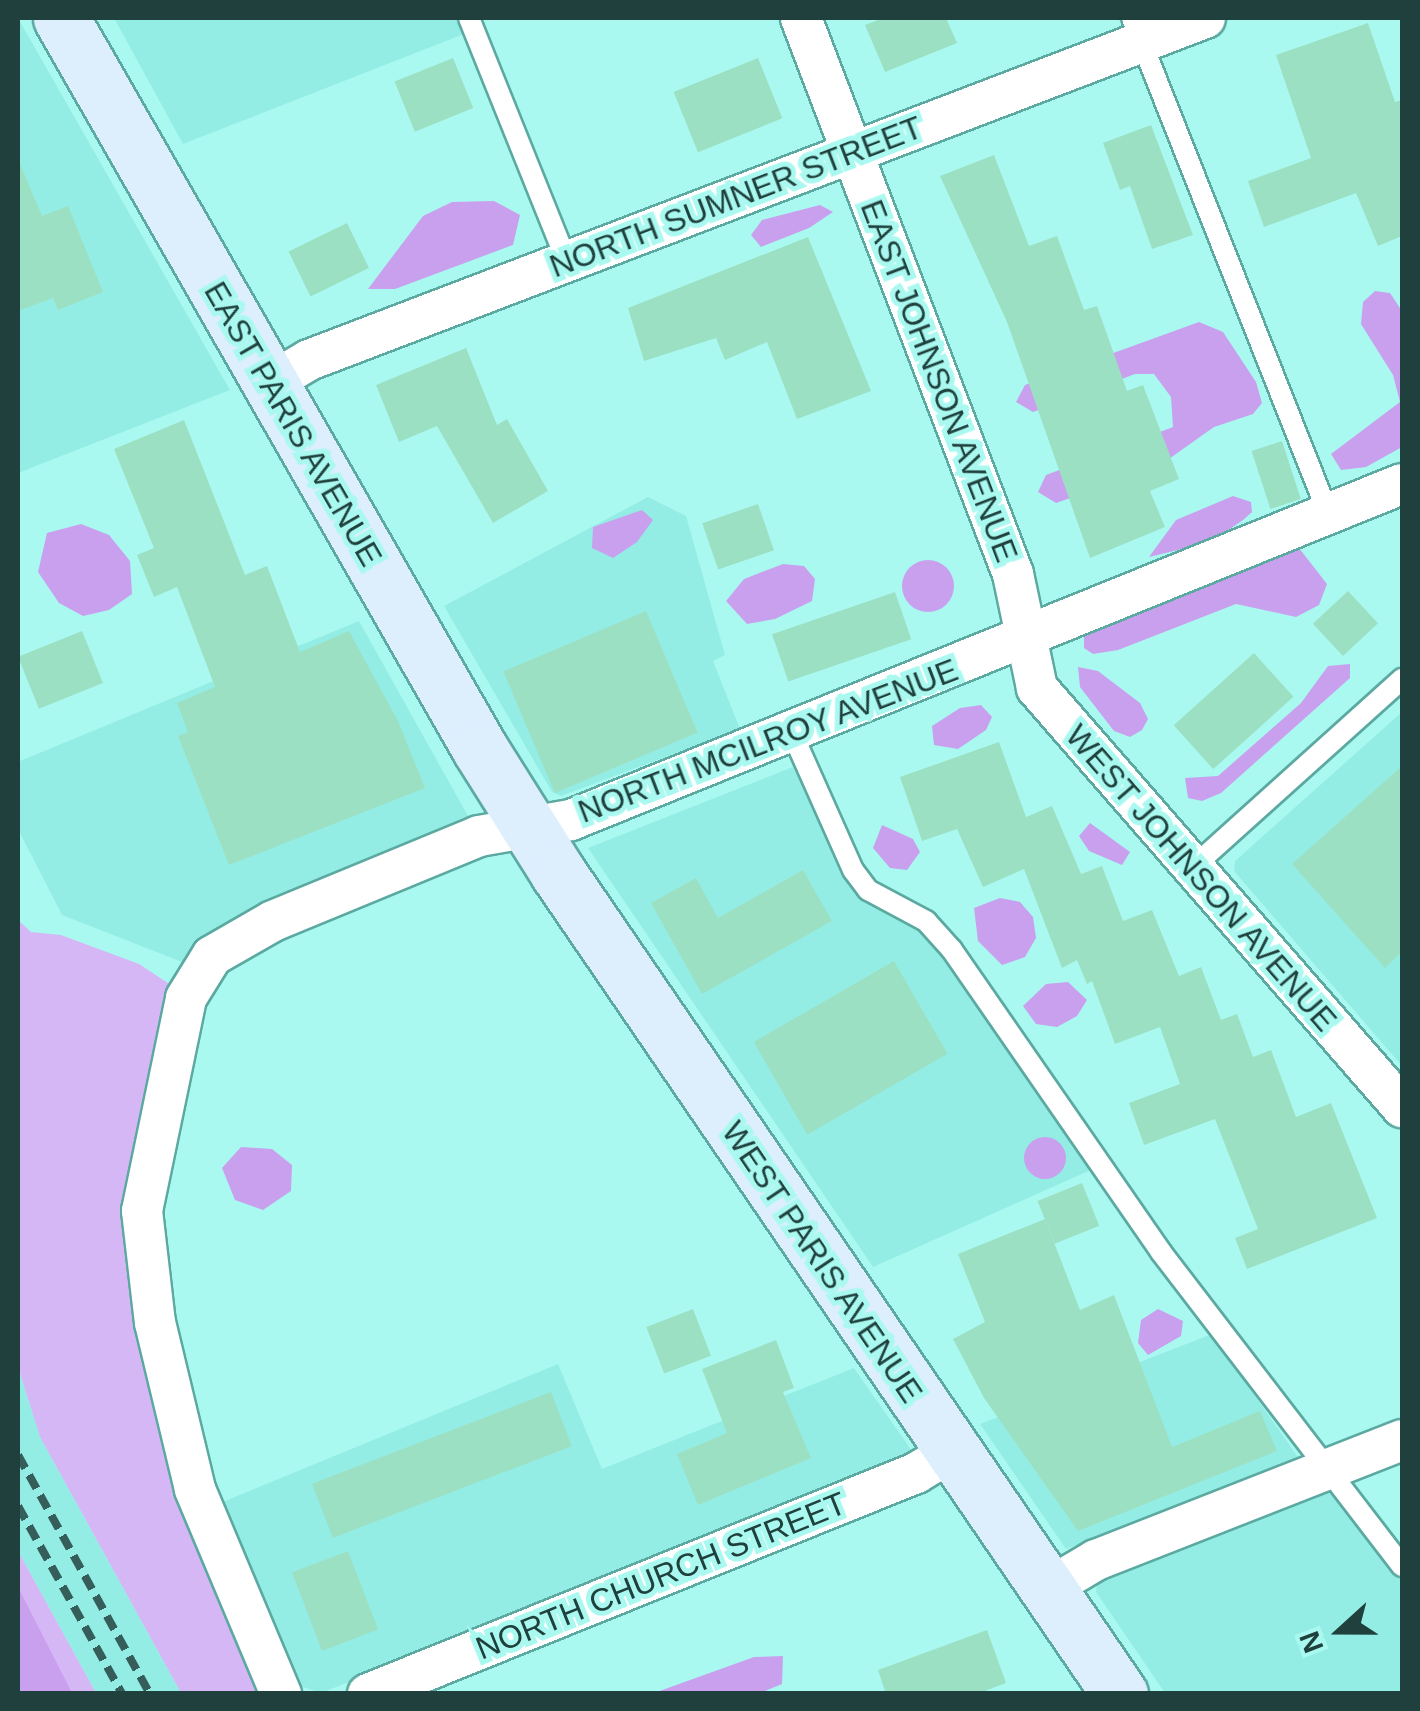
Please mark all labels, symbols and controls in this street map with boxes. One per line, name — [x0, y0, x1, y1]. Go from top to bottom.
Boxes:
street label: NORTH SUMNER STREET — [544, 108, 928, 286]
street label: EAST JOHNSON AVENUE — [852, 193, 1026, 569]
street label: EAST PARIS AVENUE — [195, 274, 391, 574]
street label: NORTH MCILROY AVENUE — [572, 650, 964, 832]
street label: WEST JOHNSON AVENUE — [1057, 716, 1345, 1040]
street label: WEST PARIS AVENUE — [713, 1113, 931, 1411]
street label: NORTH CHURCH STREET — [470, 1484, 852, 1668]
north arrow — [1290, 1581, 1390, 1681]
text: N — [1293, 1627, 1330, 1657]

